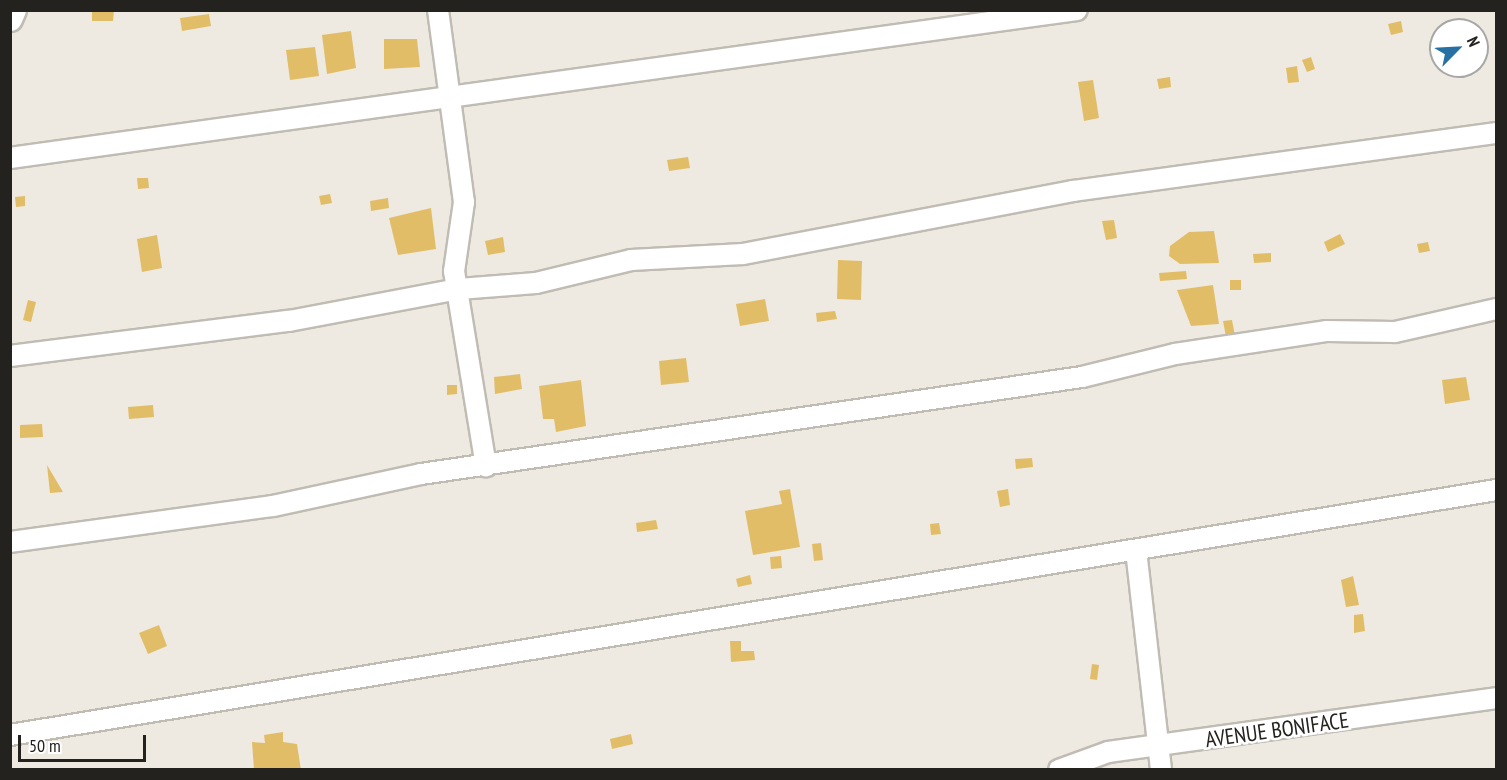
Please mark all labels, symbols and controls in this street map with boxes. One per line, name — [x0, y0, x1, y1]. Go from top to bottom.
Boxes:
north arrow — [1429, 18, 1489, 78]
text: N — [1463, 33, 1485, 49]
street label: AVENUE BONIFACE — [1204, 707, 1350, 753]
scale bar — [21, 723, 148, 761]
text: 50 m — [29, 734, 61, 757]

